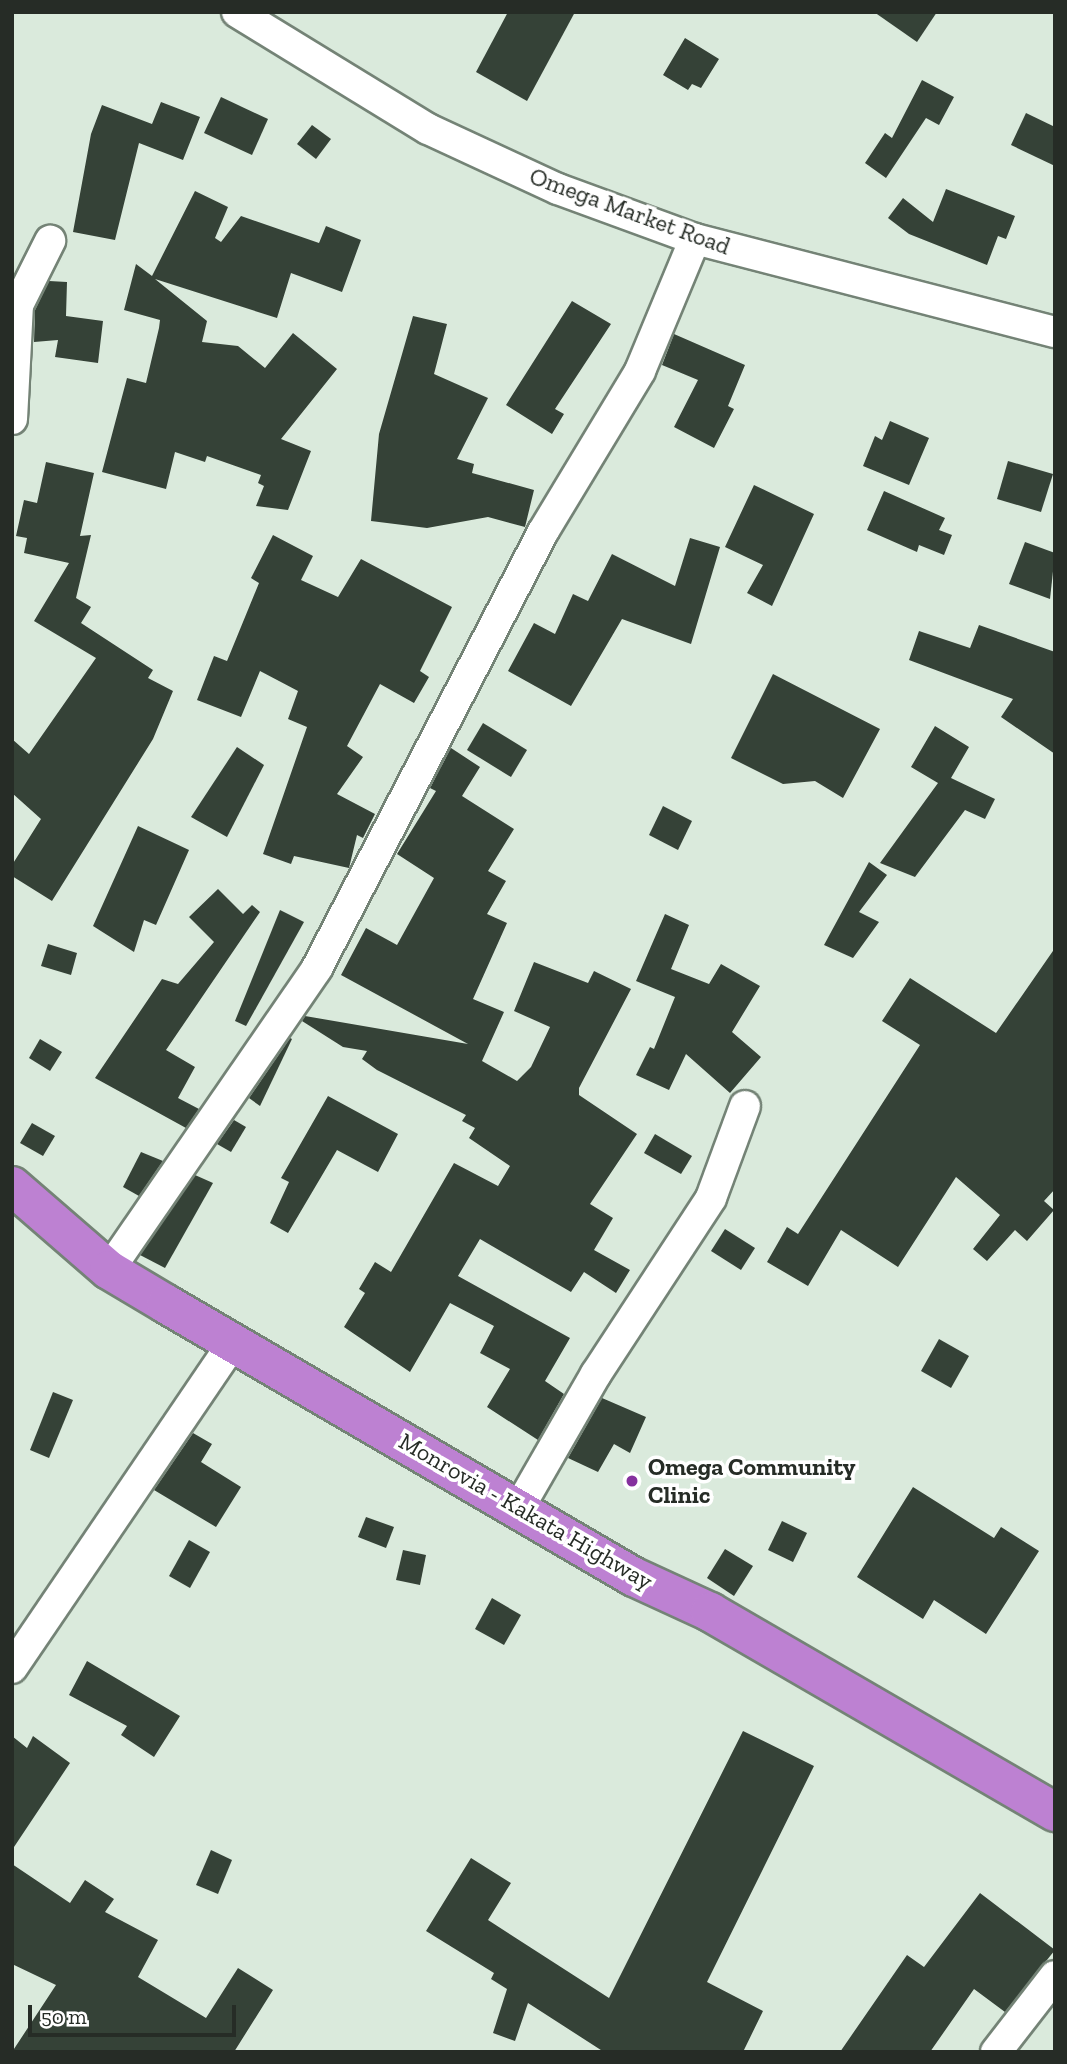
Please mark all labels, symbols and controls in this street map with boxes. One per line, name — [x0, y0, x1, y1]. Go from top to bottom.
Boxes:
street label: Omega Market Road — [526, 161, 734, 261]
street label: Monrovia - Kakata Highway — [394, 1426, 658, 1596]
place label: Omega Community Clinic — [648, 1453, 856, 1509]
marker: Omega Community Clinic — [622, 1471, 642, 1491]
scale bar — [32, 1990, 240, 2034]
text: 50 m — [41, 2004, 87, 2029]

